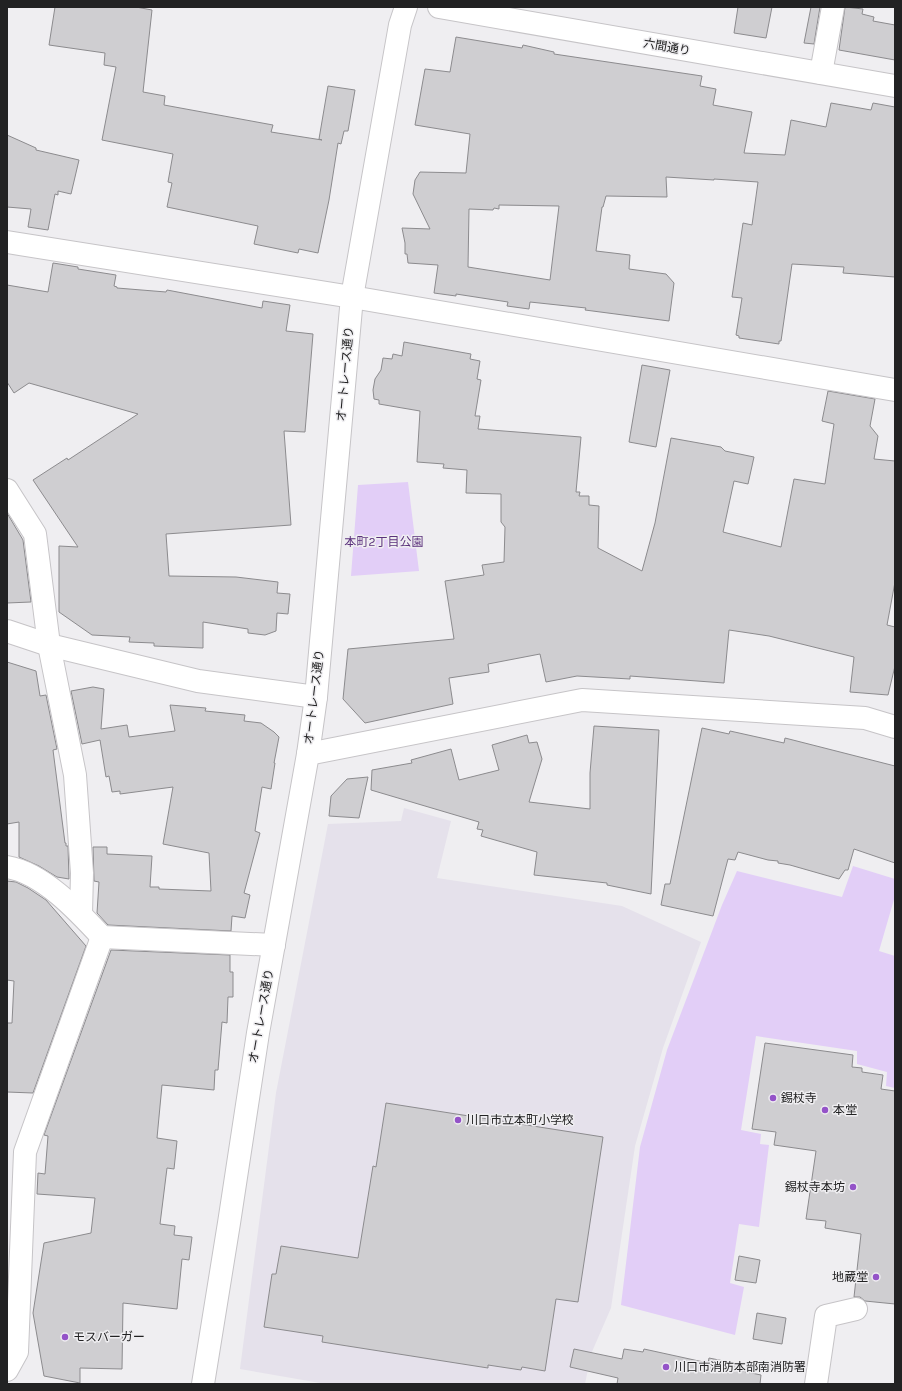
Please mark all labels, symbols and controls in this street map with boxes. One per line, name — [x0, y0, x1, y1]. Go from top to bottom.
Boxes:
street label: 六間通り — [642, 36, 692, 58]
street label: オートレース通り — [334, 326, 356, 422]
park label: 本町2丁目公園 — [345, 535, 423, 549]
street label: オートレース通り — [301, 649, 327, 745]
street label: オートレース通り — [246, 968, 276, 1064]
place label: 錫杖寺 — [781, 1091, 817, 1105]
marker: 錫杖寺 — [768, 1093, 778, 1103]
place label: 本堂 — [833, 1103, 857, 1117]
marker: 本堂 — [820, 1105, 830, 1115]
place label: 川口市立本町小学校 — [466, 1113, 574, 1127]
marker: 川口市立本町小学校 — [453, 1115, 463, 1125]
place label: 錫杖寺本坊 — [785, 1180, 845, 1194]
marker: 錫杖寺本坊 — [848, 1182, 858, 1192]
place label: 地蔵堂 — [832, 1270, 868, 1284]
marker: 地蔵堂 — [871, 1272, 881, 1282]
place label: モスバーガー — [73, 1330, 145, 1344]
marker: モスバーガー — [60, 1332, 70, 1342]
place label: 川口市消防本部南消防署 — [674, 1360, 806, 1374]
marker: 川口市消防本部南消防署 — [661, 1362, 671, 1372]

